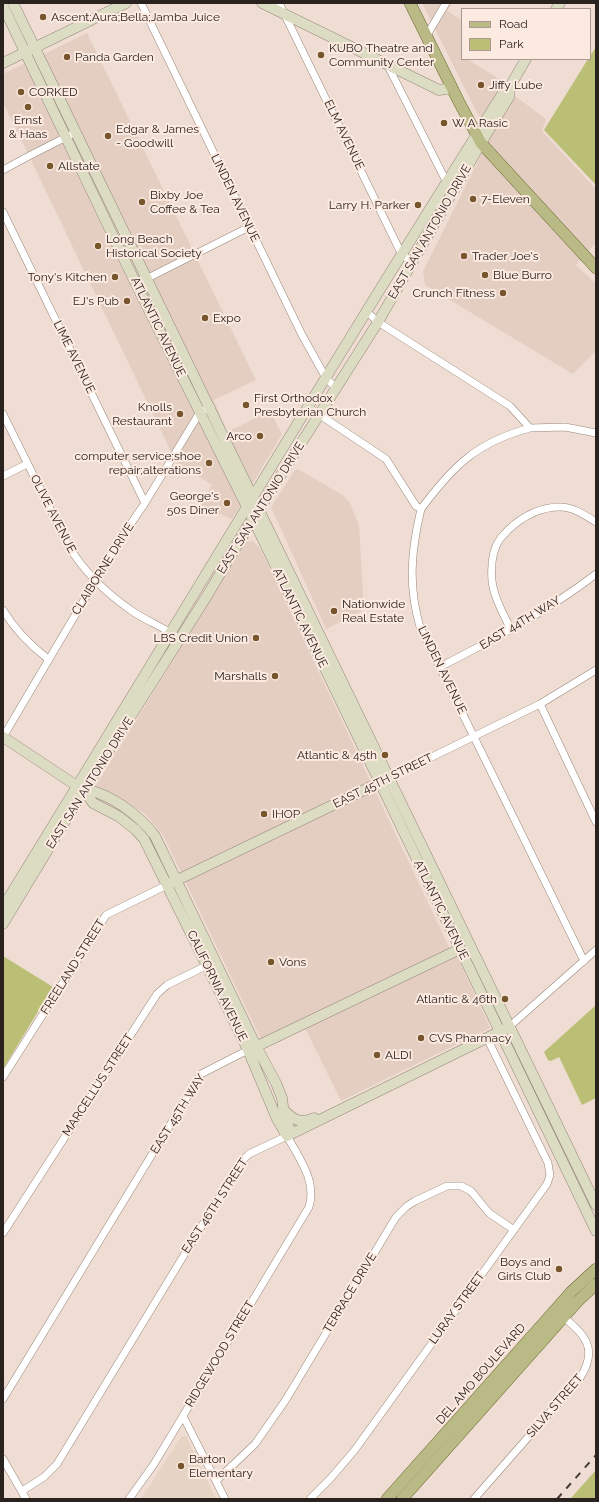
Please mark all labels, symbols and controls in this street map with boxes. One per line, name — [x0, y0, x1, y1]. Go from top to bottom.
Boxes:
legend — [461, 8, 591, 60]
place label: Ascent;Aura;Bella;Jamba Juice — [51, 10, 220, 24]
marker: Ascent;Aura;Bella;Jamba Juice — [38, 12, 48, 22]
text: Road — [499, 17, 528, 31]
text: Park — [499, 37, 524, 51]
place label: KUBO Theatre and Community Center — [329, 41, 434, 69]
place label: Panda Garden — [75, 50, 154, 64]
marker: KUBO Theatre and Community Center — [316, 50, 326, 60]
marker: Panda Garden — [62, 52, 72, 62]
place label: Jiffy Lube — [489, 78, 542, 92]
marker: Jiffy Lube — [476, 80, 486, 90]
place label: CORKED — [29, 85, 78, 99]
marker: CORKED — [16, 87, 26, 97]
street label: ELM AVENUE — [321, 98, 367, 172]
marker: Ernst & Haas — [23, 102, 33, 112]
place label: Ernst & Haas — [9, 113, 47, 141]
place label: W A Rasic — [452, 116, 508, 130]
marker: W A Rasic — [439, 118, 449, 128]
place label: Edgar & James - Goodwill — [116, 122, 199, 150]
marker: Edgar & James - Goodwill — [103, 131, 113, 141]
street label: LINDEN AVENUE — [207, 152, 263, 244]
place label: Allstate — [58, 159, 100, 173]
marker: Allstate — [45, 161, 55, 171]
street label: EAST SAN ANTONIO DRIVE — [385, 162, 475, 302]
place label: Bixby Joe Coffee & Tea — [150, 188, 220, 216]
place label: 7-Eleven — [481, 192, 530, 206]
marker: 7-Eleven — [468, 194, 478, 204]
marker: Bixby Joe Coffee & Tea — [137, 197, 147, 207]
place label: Larry H. Parker — [329, 198, 410, 212]
marker: Larry H. Parker — [413, 200, 423, 210]
place label: Long Beach Historical Society — [106, 232, 202, 260]
marker: Long Beach Historical Society — [93, 241, 103, 251]
place label: Trader Joe's — [472, 249, 539, 263]
marker: Trader Joe's — [459, 251, 469, 261]
place label: Blue Burro — [493, 268, 552, 282]
place label: Tony's Kitchen — [28, 270, 107, 284]
marker: Blue Burro — [480, 270, 490, 280]
marker: Tony's Kitchen — [110, 272, 120, 282]
street label: ATLANTIC AVENUE — [128, 275, 188, 379]
place label: Crunch Fitness — [412, 286, 495, 300]
marker: Crunch Fitness — [498, 288, 508, 298]
place label: EJ's Pub — [73, 294, 119, 308]
marker: EJ's Pub — [122, 296, 132, 306]
place label: Expo — [213, 311, 241, 325]
marker: Expo — [200, 313, 210, 323]
street label: LIME AVENUE — [50, 318, 98, 396]
place label: First Orthodox Presbyterian Church — [254, 391, 366, 419]
place label: Knolls Restaurant — [112, 400, 172, 428]
marker: First Orthodox Presbyterian Church — [241, 400, 251, 410]
marker: Knolls Restaurant — [175, 409, 185, 419]
place label: Arco — [226, 429, 252, 443]
marker: Arco — [255, 431, 265, 441]
street label: EAST SAN ANTONIO DRIVE — [214, 439, 308, 577]
place label: computer service;shoe repair;alterations — [74, 449, 201, 477]
marker: computer service;shoe repair;alterations — [204, 458, 214, 468]
street label: OLIVE AVENUE — [27, 472, 79, 556]
place label: George's 50s Diner — [167, 489, 219, 517]
marker: George's 50s Diner — [222, 498, 232, 508]
street label: CLAIBORNE DRIVE — [69, 520, 137, 618]
street label: ATLANTIC AVENUE — [270, 566, 330, 670]
street label: EAST 44TH WAY — [477, 593, 563, 653]
place label: Nationwide Real Estate — [342, 597, 405, 625]
marker: Nationwide Real Estate — [329, 606, 339, 616]
street label: LINDEN AVENUE — [414, 624, 470, 716]
place label: LBS Credit Union — [153, 631, 248, 645]
marker: LBS Credit Union — [251, 633, 261, 643]
place label: Marshalls — [214, 669, 267, 683]
marker: Marshalls — [270, 671, 280, 681]
street label: EAST SAN ANTONIO DRIVE — [43, 714, 137, 852]
place label: Atlantic & 45th — [297, 748, 377, 762]
marker: Atlantic & 45th — [380, 750, 390, 760]
street label: EAST 45TH STREET — [331, 751, 435, 811]
place label: IHOP — [272, 807, 300, 821]
marker: IHOP — [259, 809, 269, 819]
street label: ATLANTIC AVENUE — [411, 858, 471, 962]
street label: FREELAND STREET — [38, 917, 108, 1017]
street label: CALIFORNIA AVENUE — [184, 928, 250, 1044]
place label: Vons — [279, 955, 306, 969]
marker: Vons — [266, 957, 276, 967]
place label: Atlantic & 46th — [416, 992, 497, 1006]
marker: Atlantic & 46th — [500, 994, 510, 1004]
street label: MARCELLUS STREET — [59, 1031, 137, 1139]
place label: CVS Pharmacy — [429, 1031, 511, 1045]
marker: CVS Pharmacy — [416, 1033, 426, 1043]
place label: ALDI — [385, 1048, 412, 1062]
marker: ALDI — [372, 1050, 382, 1060]
street label: EAST 45TH WAY — [148, 1071, 208, 1157]
street label: EAST 46TH STREET — [179, 1156, 251, 1256]
street label: TERRACE DRIVE — [320, 1250, 380, 1336]
place label: Boys and Girls Club — [497, 1255, 551, 1283]
marker: Boys and Girls Club — [554, 1264, 564, 1274]
street label: LURAY STREET — [426, 1269, 488, 1347]
street label: RIDGEWOOD STREET — [183, 1298, 257, 1410]
street label: DEL AMO BOULEVARD — [433, 1321, 529, 1427]
street label: SILVA STREET — [524, 1371, 586, 1441]
place label: Barton Elementary — [189, 1452, 253, 1480]
marker: Barton Elementary — [176, 1461, 186, 1471]

